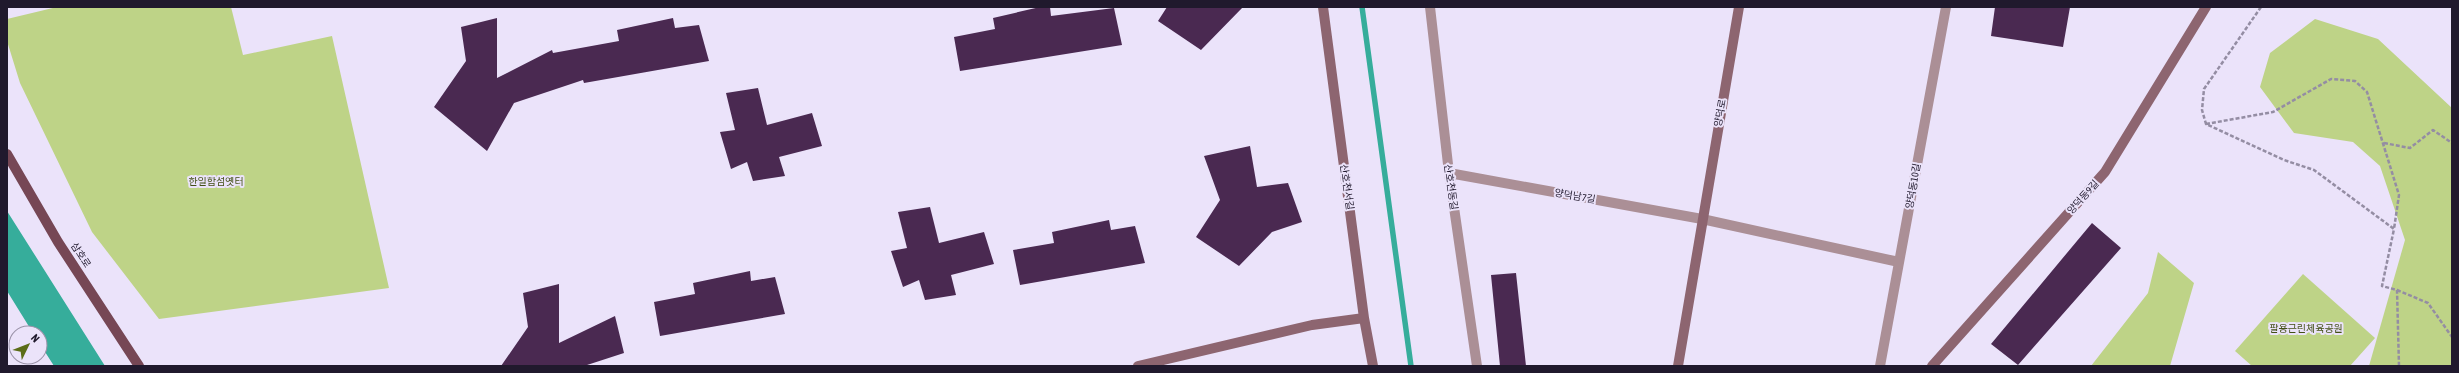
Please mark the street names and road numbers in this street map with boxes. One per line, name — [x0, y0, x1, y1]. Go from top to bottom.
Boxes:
street label: 양덕로 — [1712, 98, 1728, 128]
street label: 양덕동10길 — [1904, 162, 1922, 210]
street label: 산호천서길 — [1338, 163, 1356, 211]
street label: 산호천동길 — [1442, 163, 1460, 211]
street label: 양덕동9길 — [2065, 178, 2101, 216]
street label: 양덕남7길 — [1554, 187, 1596, 205]
street label: 삼호로 — [69, 240, 93, 270]

